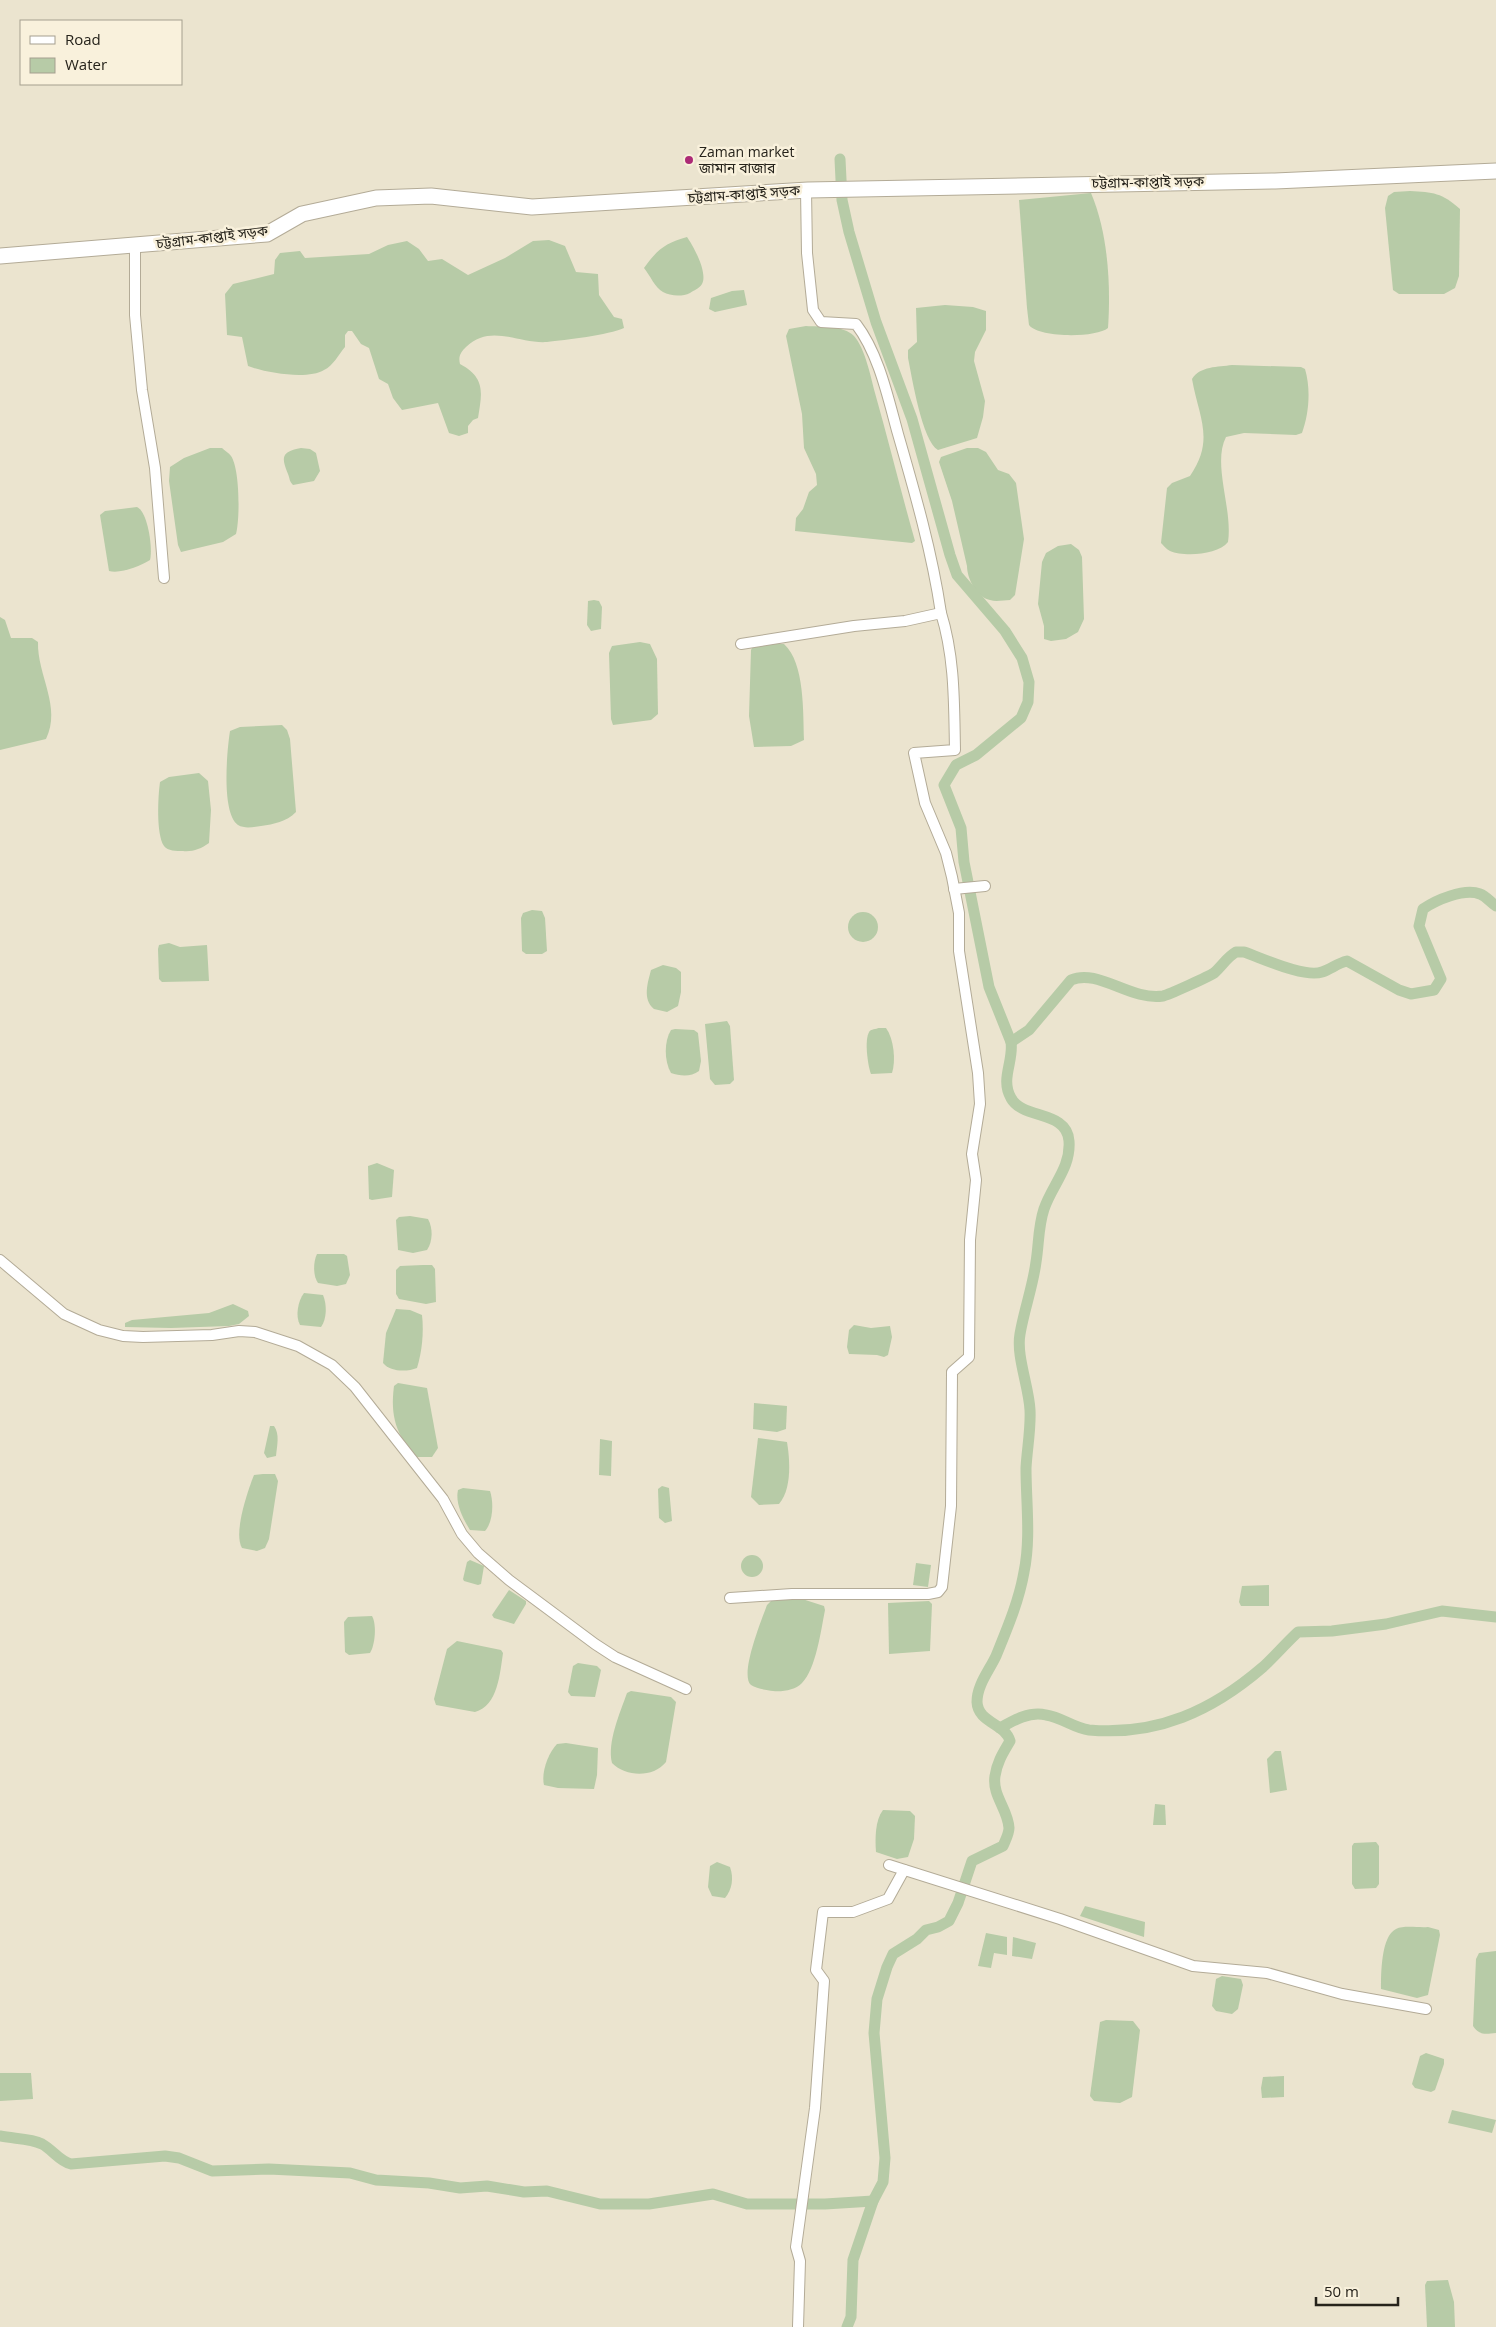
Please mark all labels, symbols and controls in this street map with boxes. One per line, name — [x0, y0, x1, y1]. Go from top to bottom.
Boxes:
legend — [20, 20, 182, 85]
text: Road — [65, 29, 101, 49]
text: Water — [65, 54, 107, 74]
place label: Zaman market জামান বাজার — [698, 142, 794, 177]
marker: Zaman market জামান বাজার — [683, 154, 695, 166]
street label: চট্টগ্রাম-কাপ্তাই সড়ক — [1091, 171, 1205, 192]
street label: চট্টগ্রাম-কাপ্তাই সড়ক — [686, 180, 801, 207]
street label: চট্টগ্রাম-কাপ্তাই সড়ক — [154, 220, 270, 253]
scale bar — [1316, 2274, 1398, 2306]
text: 50 m — [1324, 2281, 1359, 2301]

